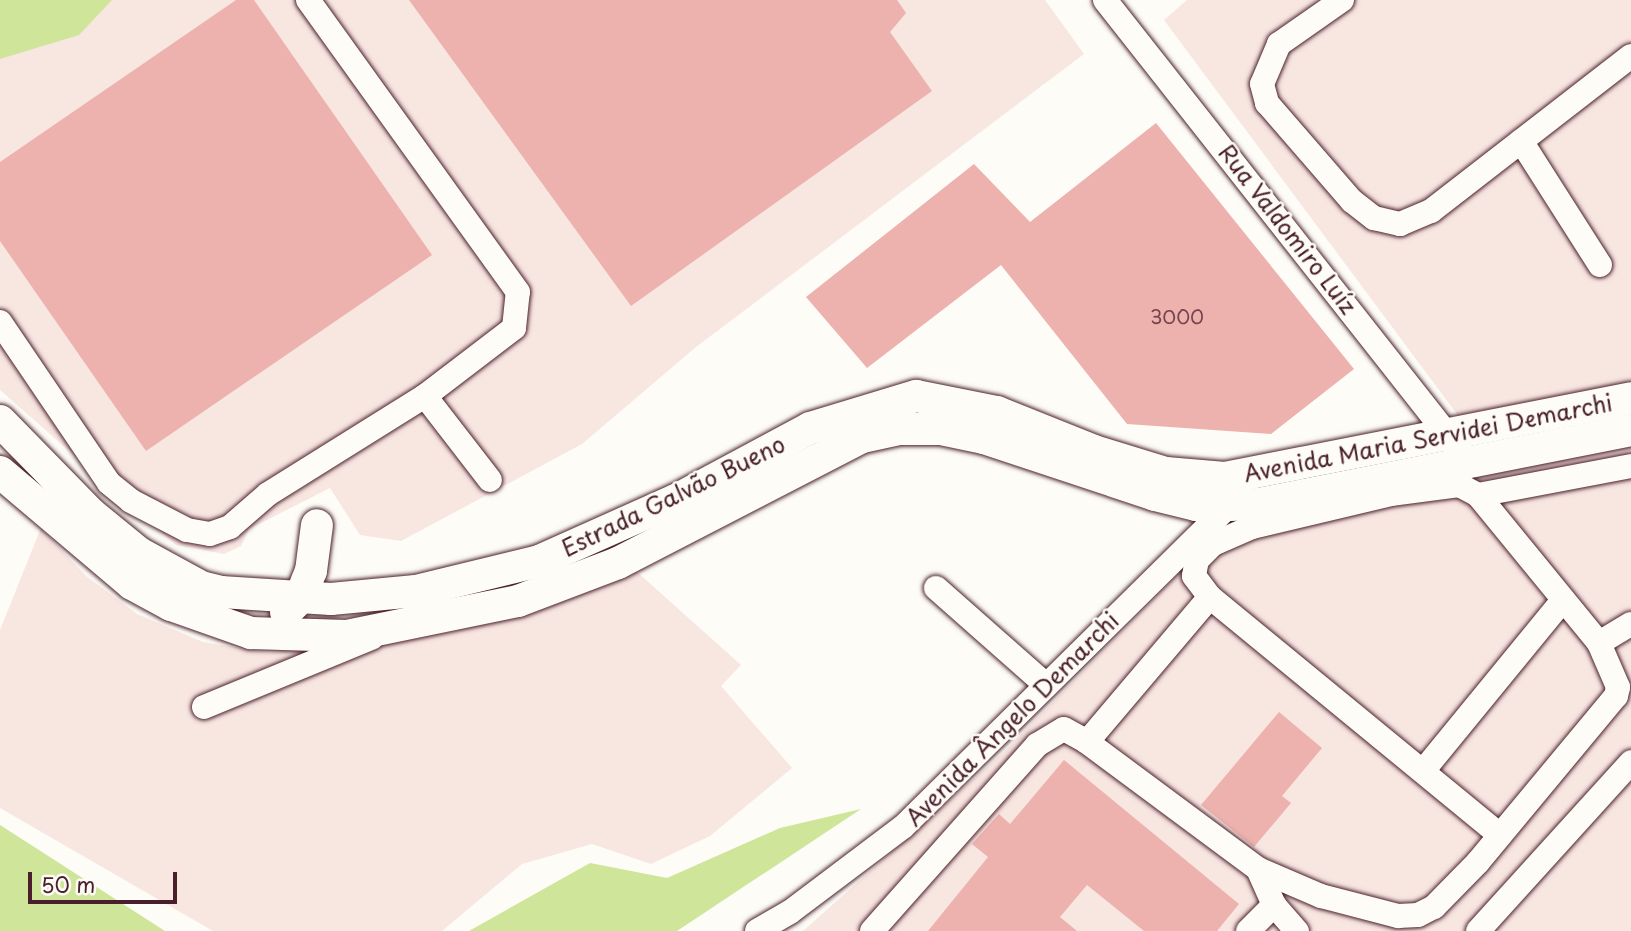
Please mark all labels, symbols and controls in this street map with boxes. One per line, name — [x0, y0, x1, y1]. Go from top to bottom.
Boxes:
street label: Rua Valdomiro Luíz — [1212, 137, 1364, 321]
house number: 3000 — [1150, 306, 1204, 328]
street label: Avenida Maria Servidei Demarchi — [1243, 389, 1613, 487]
street label: Estrada Galvão Bueno — [556, 429, 790, 563]
street label: Avenida Ângelo Demarchi — [900, 607, 1124, 831]
scale bar — [32, 858, 180, 902]
text: 50 m — [41, 868, 95, 900]

